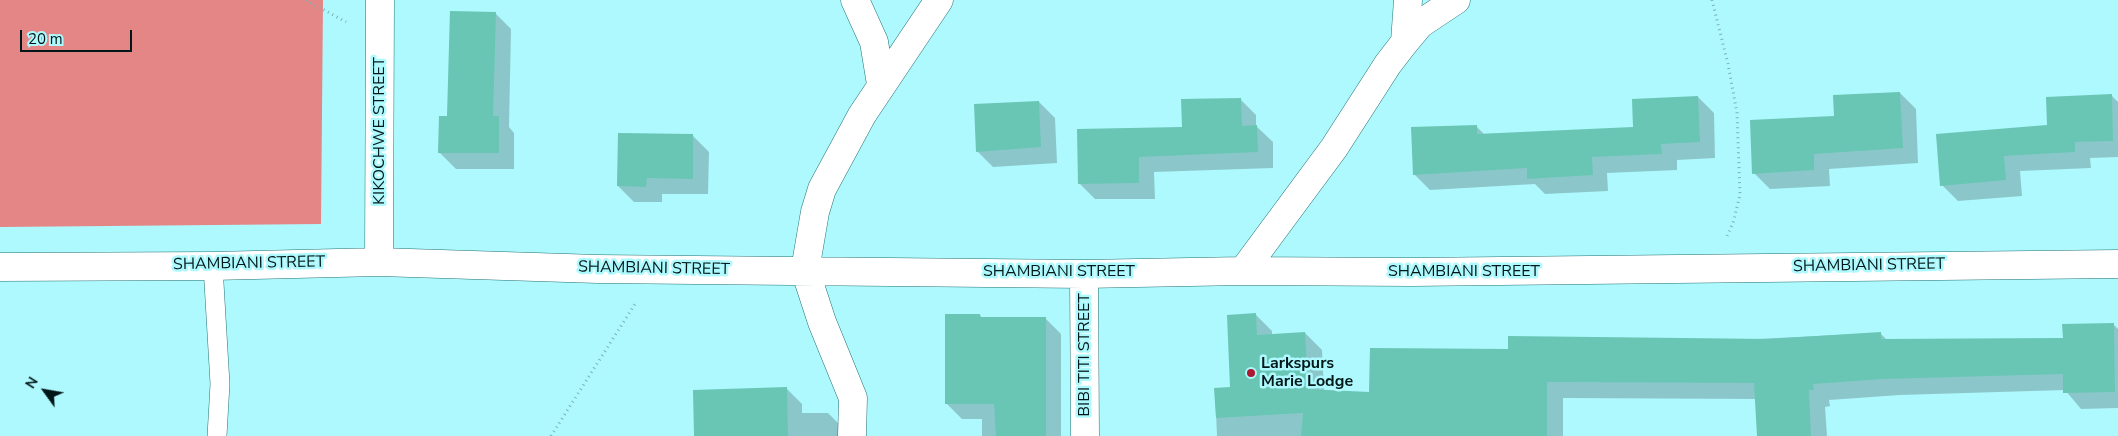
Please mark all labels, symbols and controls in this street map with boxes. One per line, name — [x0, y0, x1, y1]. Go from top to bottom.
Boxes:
scale bar — [22, 20, 135, 52]
text: 20 m — [28, 29, 63, 49]
street label: KIKOCHWE STREET — [370, 57, 390, 205]
street label: SHAMBIANI STREET — [173, 253, 325, 275]
street label: SHAMBIANI STREET — [1793, 255, 1945, 277]
street label: SHAMBIANI STREET — [578, 258, 730, 280]
street label: SHAMBIANI STREET — [983, 262, 1135, 282]
street label: SHAMBIANI STREET — [1388, 262, 1540, 282]
street label: BIBI TITI STREET — [1075, 293, 1095, 417]
place label: Larkspurs Marie Lodge — [1261, 354, 1353, 392]
north arrow — [20, 366, 70, 416]
marker: Larkspurs Marie Lodge — [1245, 367, 1257, 379]
text: N — [21, 373, 43, 392]

